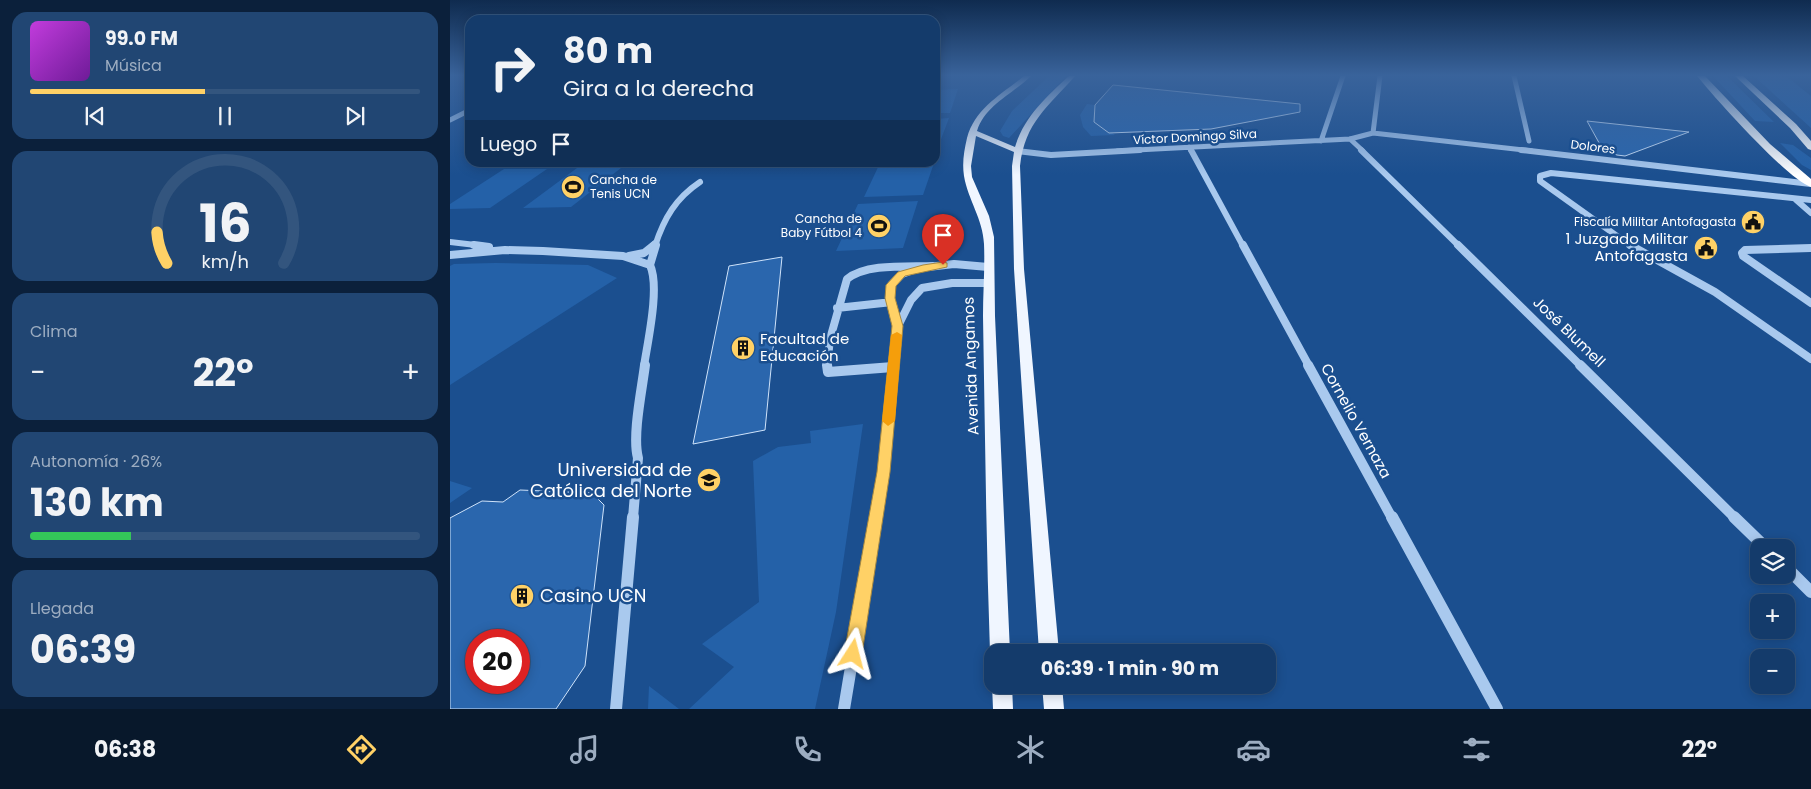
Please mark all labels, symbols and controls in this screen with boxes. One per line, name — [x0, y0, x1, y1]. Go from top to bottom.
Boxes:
text: 99.0 FM — [105, 25, 178, 52]
text: 80 m — [563, 26, 653, 75]
icon: right — [480, 35, 545, 100]
text: Música — [105, 54, 162, 77]
text: Gira a la derecha — [563, 73, 754, 104]
icon: previous — [81, 102, 109, 130]
icon: pause — [211, 102, 239, 130]
icon: next — [341, 102, 369, 130]
street label: Víctor Domingo Silva — [1133, 125, 1257, 148]
icon: arrive — [547, 130, 575, 158]
text: Luego — [480, 131, 537, 158]
street label: Dolores — [1570, 135, 1616, 158]
place label: Cancha de Tenis UCN — [590, 171, 657, 202]
sports icon: Cancha de Tenis UCN — [560, 174, 586, 200]
text: 16 — [199, 187, 251, 260]
public building icon: Fiscalía Militar Antofagasta — [1740, 209, 1766, 235]
place label: Cancha de Baby Fútbol 4 — [781, 210, 862, 241]
sports icon: Cancha de Baby Fútbol 4 — [866, 213, 892, 239]
place label: Fiscalía Militar Antofagasta — [1574, 213, 1736, 230]
pin — [922, 214, 964, 265]
icon: arrive — [929, 221, 957, 249]
place label: 1 Juzgado Militar Antofagasta — [1566, 228, 1688, 266]
public building icon: 1 Juzgado Militar Antofagasta — [1693, 235, 1719, 261]
text: km/h — [201, 249, 249, 274]
street label: José Blumell — [1528, 292, 1610, 372]
street label: Avenida Angamos — [958, 296, 983, 435]
text: Clima — [30, 320, 78, 343]
place label: Facultad de Educación — [760, 328, 849, 366]
building icon: Facultad de Educación — [730, 335, 756, 361]
text: 22° — [193, 346, 254, 399]
text: − — [30, 353, 45, 392]
text: + — [401, 353, 420, 392]
street label: Cornelio Vernaza — [1316, 360, 1397, 482]
text: Autonomía · 26% — [30, 450, 162, 473]
place label: Universidad de Católica del Norte — [530, 457, 692, 503]
school or university icon: Universidad de Católica del Norte — [696, 467, 722, 493]
text: 130 km — [30, 476, 164, 529]
map controls — [1750, 539, 1795, 694]
button: layers — [1750, 539, 1795, 584]
building icon: Casino UCN — [509, 583, 535, 609]
place label: Casino UCN — [540, 583, 646, 608]
button: + — [1750, 594, 1795, 639]
text: Llegada — [30, 597, 94, 620]
text: 06:39 — [30, 623, 136, 676]
position arrow — [826, 627, 878, 679]
speed limit sign: 20 — [465, 629, 530, 694]
button: − — [1750, 649, 1795, 694]
text: 06:39 · 1 min · 90 m — [1041, 655, 1219, 682]
icon: directions — [344, 732, 379, 767]
icon: music — [567, 732, 602, 767]
icon: phone — [790, 732, 825, 767]
icon: climate — [1013, 732, 1048, 767]
icon: car — [1236, 732, 1271, 767]
icon: filters — [1459, 732, 1494, 767]
text: 06:38 — [94, 734, 156, 765]
text: 22° — [1682, 734, 1717, 765]

